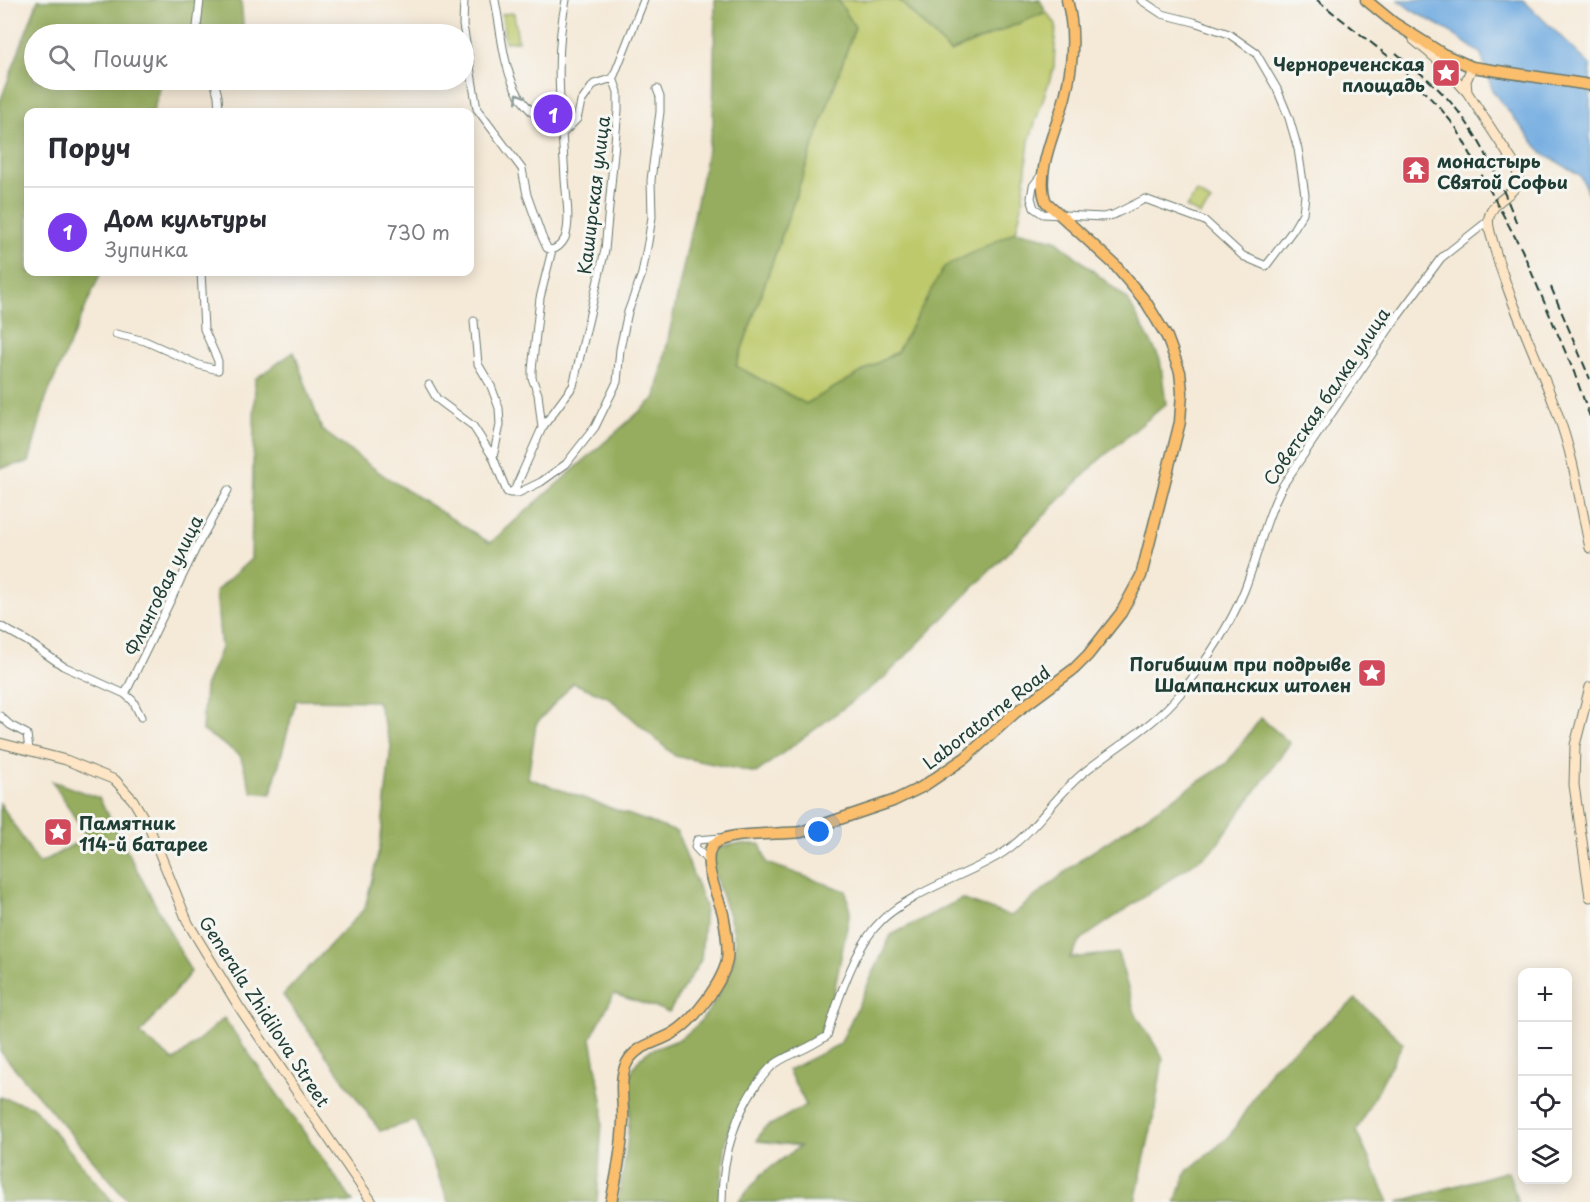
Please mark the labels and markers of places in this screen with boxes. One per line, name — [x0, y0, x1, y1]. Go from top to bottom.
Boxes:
place label: Чернореченская площадь — [1273, 50, 1425, 98]
place icon: Чернореченская площадь — [1430, 57, 1462, 89]
pin: 1 — [534, 92, 572, 136]
place label: монастырь Святой Софьи — [1437, 147, 1568, 195]
temple icon: монастырь Святой Софьи — [1400, 154, 1432, 186]
place label: Погибшим при подрыве Шампанских штолен — [1130, 650, 1351, 698]
place icon: Погибшим при подрыве Шампанских штолен — [1356, 657, 1388, 689]
place label: Памятник 114-й батарее — [79, 809, 208, 857]
place icon: Памятник 114-й батарее — [42, 816, 74, 848]

